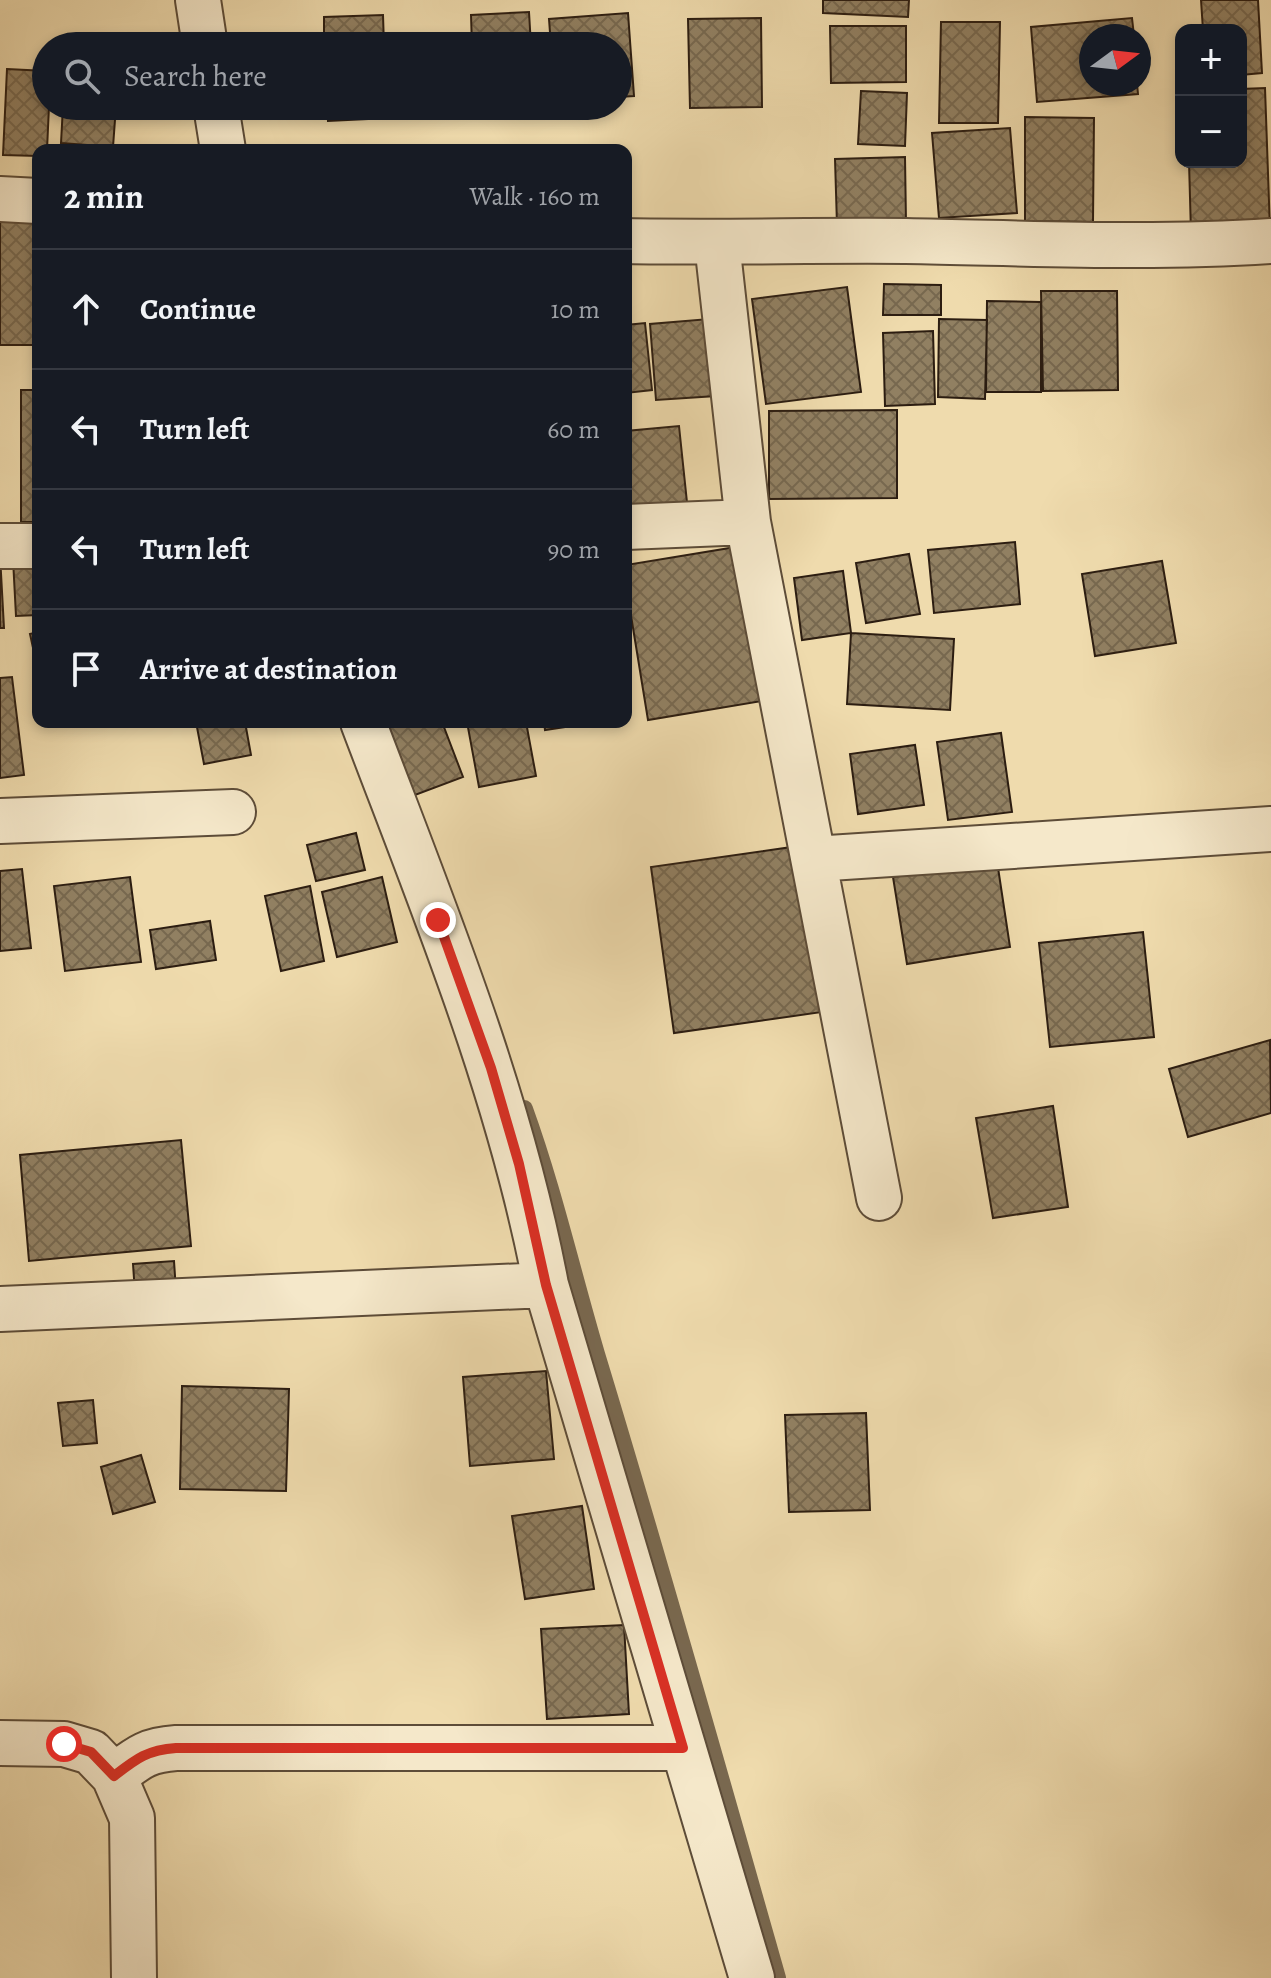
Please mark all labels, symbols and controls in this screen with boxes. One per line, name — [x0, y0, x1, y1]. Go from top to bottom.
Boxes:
north arrow — [1079, 24, 1151, 96]
map controls — [1175, 24, 1247, 168]
button: + — [1175, 24, 1247, 96]
search box — [32, 32, 632, 120]
icon: search — [60, 54, 104, 98]
text: Search here — [124, 56, 267, 96]
button: − — [1175, 96, 1247, 168]
text: 2 min — [64, 173, 144, 220]
text: Walk · 160 m — [469, 179, 600, 214]
icon: ahead — [64, 287, 108, 331]
text: Continue — [140, 289, 256, 329]
text: 10 m — [550, 292, 600, 327]
icon: left — [64, 407, 108, 451]
text: Turn left — [140, 409, 249, 449]
text: 60 m — [547, 412, 600, 447]
icon: left — [64, 527, 108, 571]
text: Turn left — [140, 529, 249, 569]
text: 90 m — [548, 532, 600, 567]
icon: arrive — [64, 647, 108, 691]
text: Arrive at destination — [140, 649, 397, 689]
route end — [420, 902, 456, 938]
route start — [46, 1726, 82, 1762]

